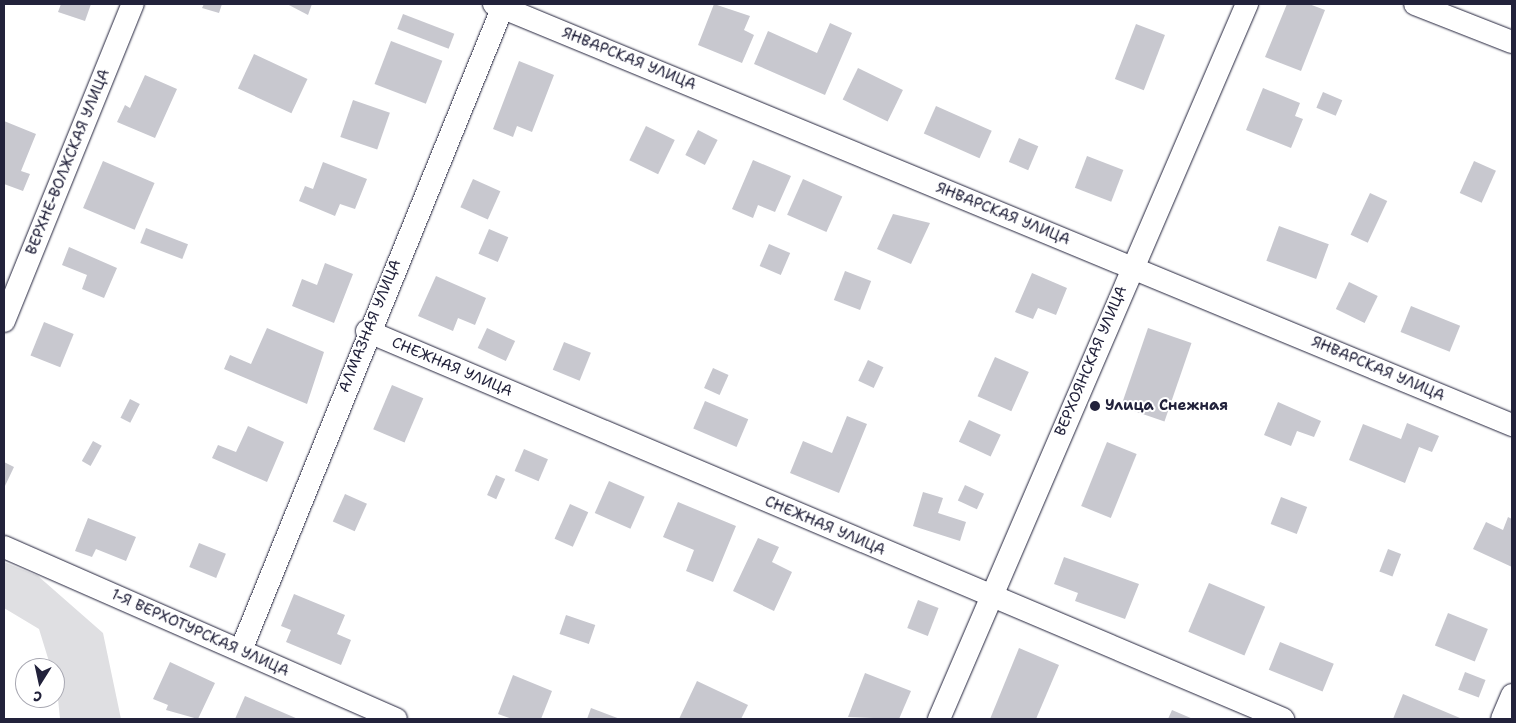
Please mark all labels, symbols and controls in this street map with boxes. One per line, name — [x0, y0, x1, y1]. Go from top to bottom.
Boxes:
street label: ЯНВАРСКАЯ УЛИЦА — [559, 24, 699, 94]
street label: ВЕРХНЕ-ВОЛЖСКАЯ УЛИЦА — [22, 66, 114, 258]
street label: ЯНВАРСКАЯ УЛИЦА — [933, 179, 1073, 249]
street label: АЛМАЗНАЯ УЛИЦА — [335, 257, 405, 395]
street label: ВЕРХОЯНСКАЯ УЛИЦА — [1051, 283, 1131, 439]
street label: СНЕЖНАЯ УЛИЦА — [389, 333, 515, 401]
street label: ЯНВАРСКАЯ УЛИЦА — [1309, 333, 1447, 405]
place label: Улица Снежная — [1105, 397, 1228, 415]
marker: Улица Снежная — [1089, 400, 1101, 412]
street label: СНЕЖНАЯ УЛИЦА — [762, 492, 888, 560]
street label: 1-Я ВЕРХОТУРСКАЯ УЛИЦА — [108, 586, 292, 680]
north arrow — [15, 658, 65, 708]
text: С — [32, 687, 43, 706]

